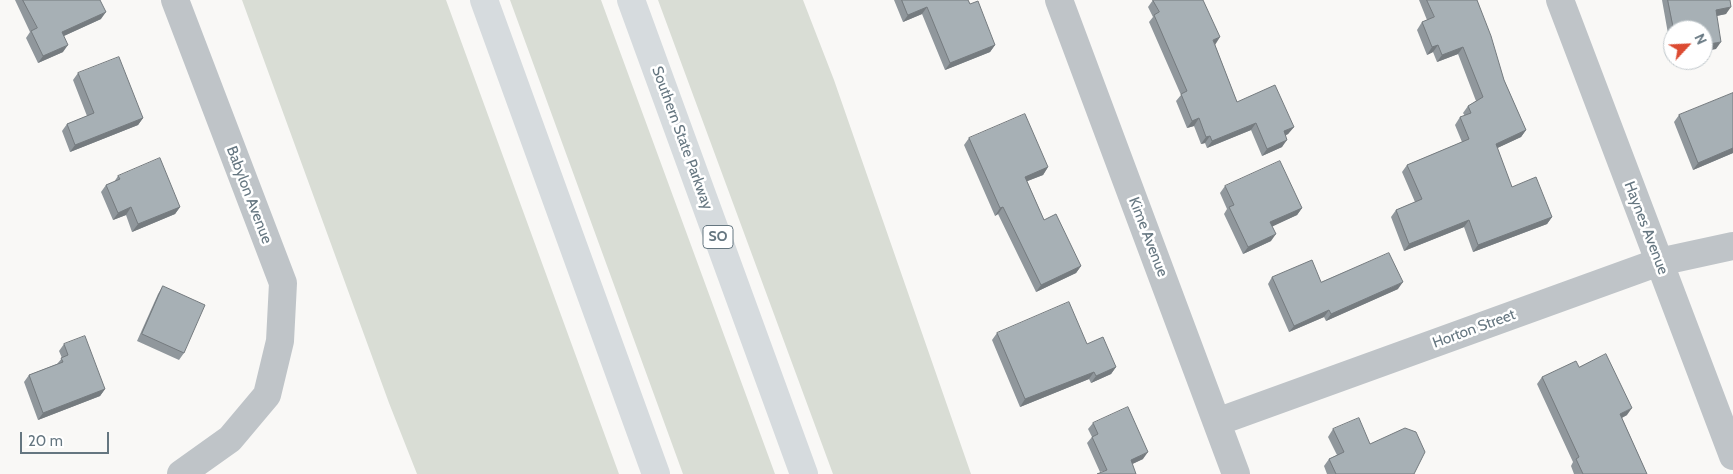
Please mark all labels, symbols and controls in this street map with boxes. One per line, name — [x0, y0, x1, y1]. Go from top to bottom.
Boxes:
north arrow — [1663, 20, 1713, 70]
text: N — [1690, 31, 1711, 47]
street label: Southern State Parkway — [648, 64, 716, 212]
street label: Babylon Avenue — [222, 144, 276, 246]
street label: Haynes Avenue — [1620, 179, 1672, 277]
street label: Kime Avenue — [1125, 195, 1171, 279]
road number: SO — [703, 226, 733, 248]
street label: Horton Street — [1430, 306, 1518, 352]
scale bar — [22, 422, 111, 454]
text: 20 m — [28, 432, 63, 450]

